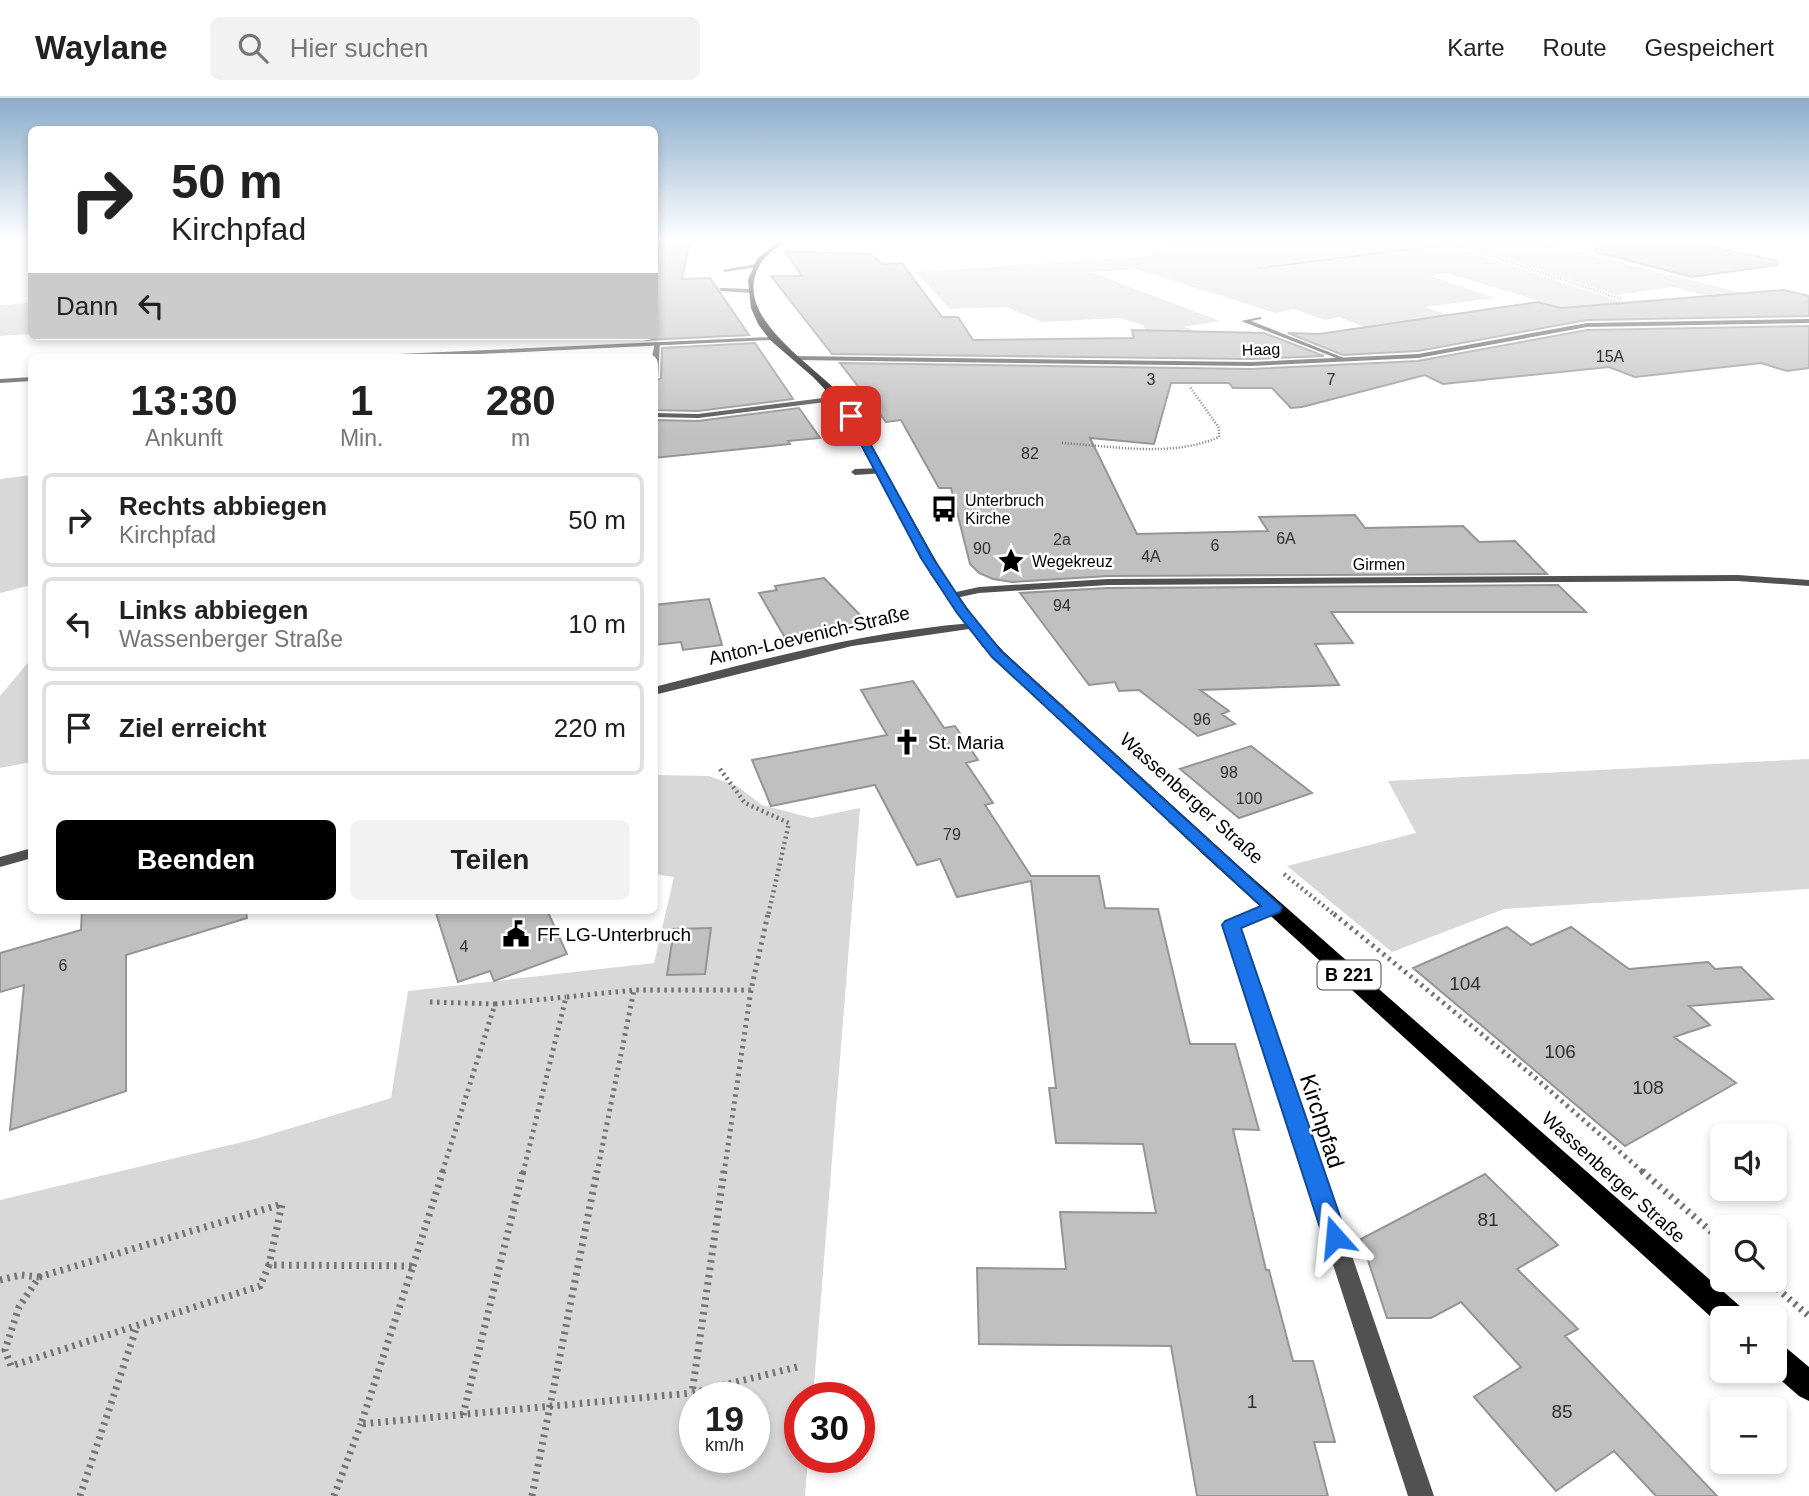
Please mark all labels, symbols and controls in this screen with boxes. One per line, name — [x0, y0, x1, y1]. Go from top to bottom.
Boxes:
search box — [210, 17, 700, 80]
text: Waylane — [35, 29, 168, 66]
icon: search — [234, 29, 272, 67]
text: Hier suchen — [290, 33, 428, 63]
text: Karte — [1447, 34, 1505, 61]
text: Route — [1543, 34, 1607, 61]
text: Gespeichert — [1645, 34, 1774, 61]
icon: right — [56, 154, 147, 245]
text: 50 m — [171, 154, 283, 208]
text: Kirchpfad — [171, 211, 306, 247]
icon: left — [132, 287, 170, 325]
text: Dann — [56, 291, 118, 321]
street label: Haag — [1242, 340, 1280, 359]
house number: 15A — [1596, 348, 1625, 365]
house number: 3 — [1147, 371, 1156, 388]
house number: 7 — [1327, 371, 1336, 388]
text: 13:30 — [130, 377, 238, 424]
text: 1 — [350, 377, 373, 424]
text: 280 — [486, 377, 556, 424]
pin — [821, 386, 881, 446]
icon: arrive — [832, 397, 870, 435]
text: Ankunft — [145, 425, 223, 451]
text: Min. — [340, 425, 383, 451]
text: m — [511, 425, 530, 451]
house number: 82 — [1021, 445, 1039, 462]
text: Rechts abbiegen — [119, 491, 327, 521]
place label: Unterbruch Kirche — [965, 492, 1044, 527]
bus stop icon: Unterbruch Kirche — [929, 494, 959, 524]
icon: right — [60, 501, 98, 539]
text: 50 m — [568, 505, 626, 535]
text: Kirchpfad — [119, 522, 216, 548]
house number: 6A — [1276, 530, 1296, 547]
house number: 2a — [1053, 531, 1071, 548]
house number: 6 — [1211, 537, 1220, 554]
house number: 90 — [973, 540, 991, 557]
place icon: Wegekreuz — [996, 546, 1026, 576]
house number: 4A — [1141, 548, 1161, 565]
place label: Wegekreuz — [1032, 553, 1113, 570]
street label: Girmen — [1353, 556, 1405, 573]
text: Links abbiegen — [119, 595, 308, 625]
house number: 94 — [1053, 597, 1071, 614]
street label: Anton-Loevenich-Straße — [706, 602, 912, 669]
icon: left — [60, 605, 98, 643]
text: 10 m — [568, 609, 626, 639]
text: Wassenberger Straße — [119, 626, 343, 652]
icon: arrive — [60, 709, 98, 747]
house number: 96 — [1193, 711, 1211, 728]
text: Ziel erreicht — [119, 713, 266, 743]
text: 220 m — [554, 713, 626, 743]
church icon: St. Maria — [892, 727, 922, 757]
street label: Wassenberger Straße — [1116, 729, 1267, 868]
place label: St. Maria — [928, 732, 1004, 753]
house number: 98 — [1220, 764, 1238, 781]
house number: 100 — [1236, 790, 1262, 807]
button: Beenden — [56, 820, 336, 900]
button: Teilen — [350, 820, 630, 900]
house number: 79 — [943, 826, 961, 843]
public building icon: FF LG-Unterbruch — [501, 919, 531, 949]
place label: FF LG-Unterbruch — [537, 924, 691, 945]
house number: 4 — [460, 938, 469, 955]
house number: 6 — [59, 957, 68, 974]
road number: B 221 — [1318, 960, 1380, 990]
house number: 104 — [1449, 973, 1481, 994]
house number: 106 — [1544, 1041, 1576, 1062]
street label: Kirchpfad — [1295, 1071, 1349, 1171]
house number: 108 — [1632, 1077, 1664, 1098]
street label: Wassenberger Straße — [1538, 1108, 1689, 1247]
map controls — [1710, 1124, 1787, 1474]
button: sound — [1710, 1124, 1787, 1201]
position arrow — [1298, 1200, 1372, 1274]
house number: 81 — [1477, 1209, 1499, 1230]
button: search — [1710, 1215, 1787, 1292]
button: + — [1710, 1306, 1787, 1383]
speed limit sign: 30 — [784, 1382, 875, 1473]
house number: 1 — [1247, 1391, 1257, 1412]
button: − — [1710, 1397, 1787, 1474]
text: 19 — [705, 1399, 744, 1438]
house number: 85 — [1551, 1401, 1573, 1422]
text: km/h — [705, 1435, 744, 1455]

